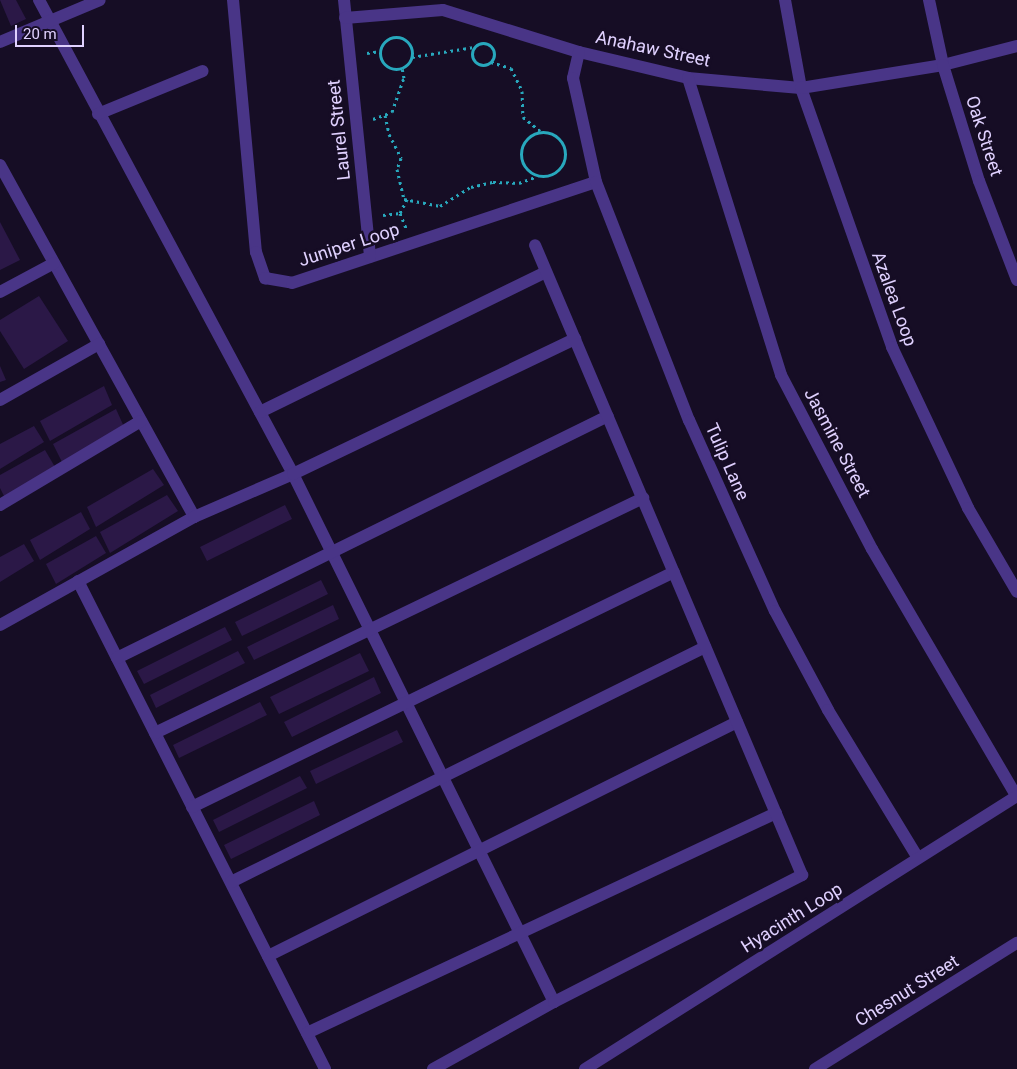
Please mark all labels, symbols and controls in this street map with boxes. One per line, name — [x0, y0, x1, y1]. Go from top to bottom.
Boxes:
scale bar — [18, 15, 86, 47]
text: 20 m — [23, 25, 57, 43]
street label: Anahaw Street — [594, 26, 712, 72]
street label: Laurel Street — [323, 79, 355, 181]
street label: Oak Street — [961, 93, 1007, 179]
street label: Juniper Loop — [296, 219, 402, 271]
street label: Azalea Loop — [867, 249, 921, 349]
street label: Jasmine Street — [799, 385, 875, 501]
street label: Tulip Lane — [700, 420, 754, 504]
street label: Hyacinth Loop — [737, 878, 847, 958]
street label: Chesnut Street — [851, 951, 963, 1031]

